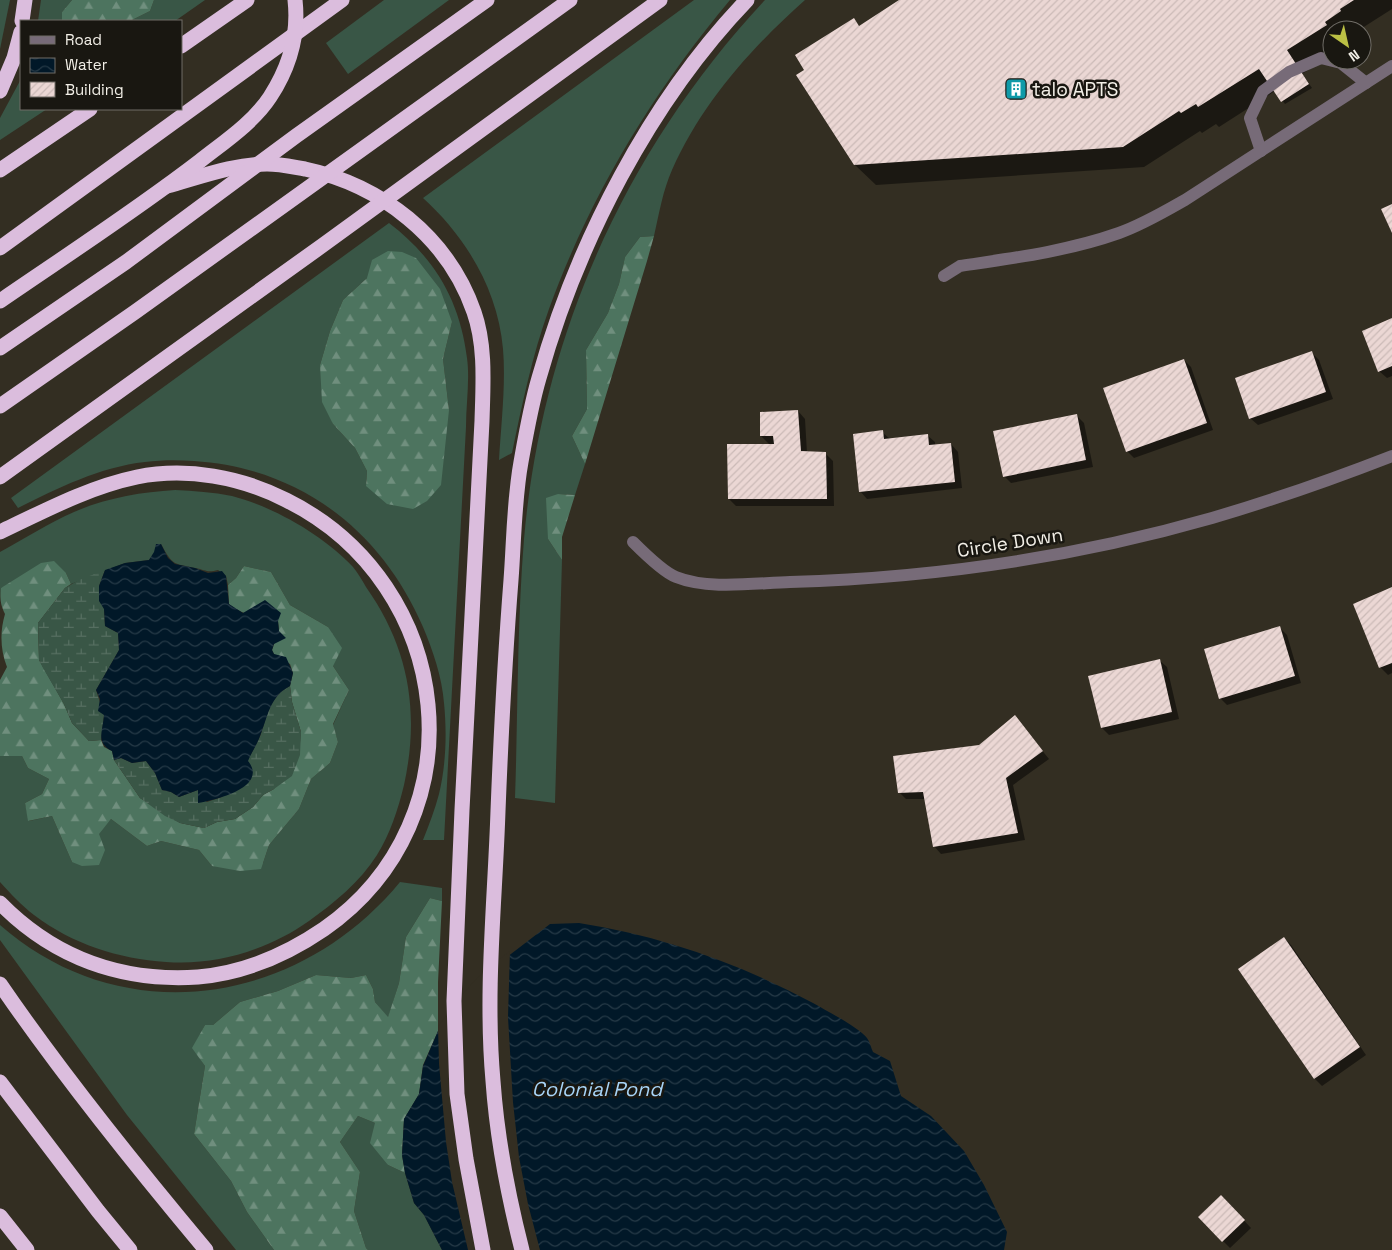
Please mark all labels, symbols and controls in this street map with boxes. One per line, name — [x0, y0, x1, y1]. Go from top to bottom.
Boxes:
legend — [20, 20, 182, 110]
north arrow — [1322, 20, 1372, 70]
text: Road — [65, 30, 102, 49]
text: N — [1345, 46, 1363, 66]
text: Water — [65, 55, 108, 74]
building icon: talo APTS — [1004, 77, 1028, 101]
place label: talo APTS — [1032, 77, 1118, 102]
text: Building — [65, 80, 124, 99]
street label: Circle Down — [955, 522, 1065, 563]
water label: Colonial Pond — [532, 1076, 664, 1102]

